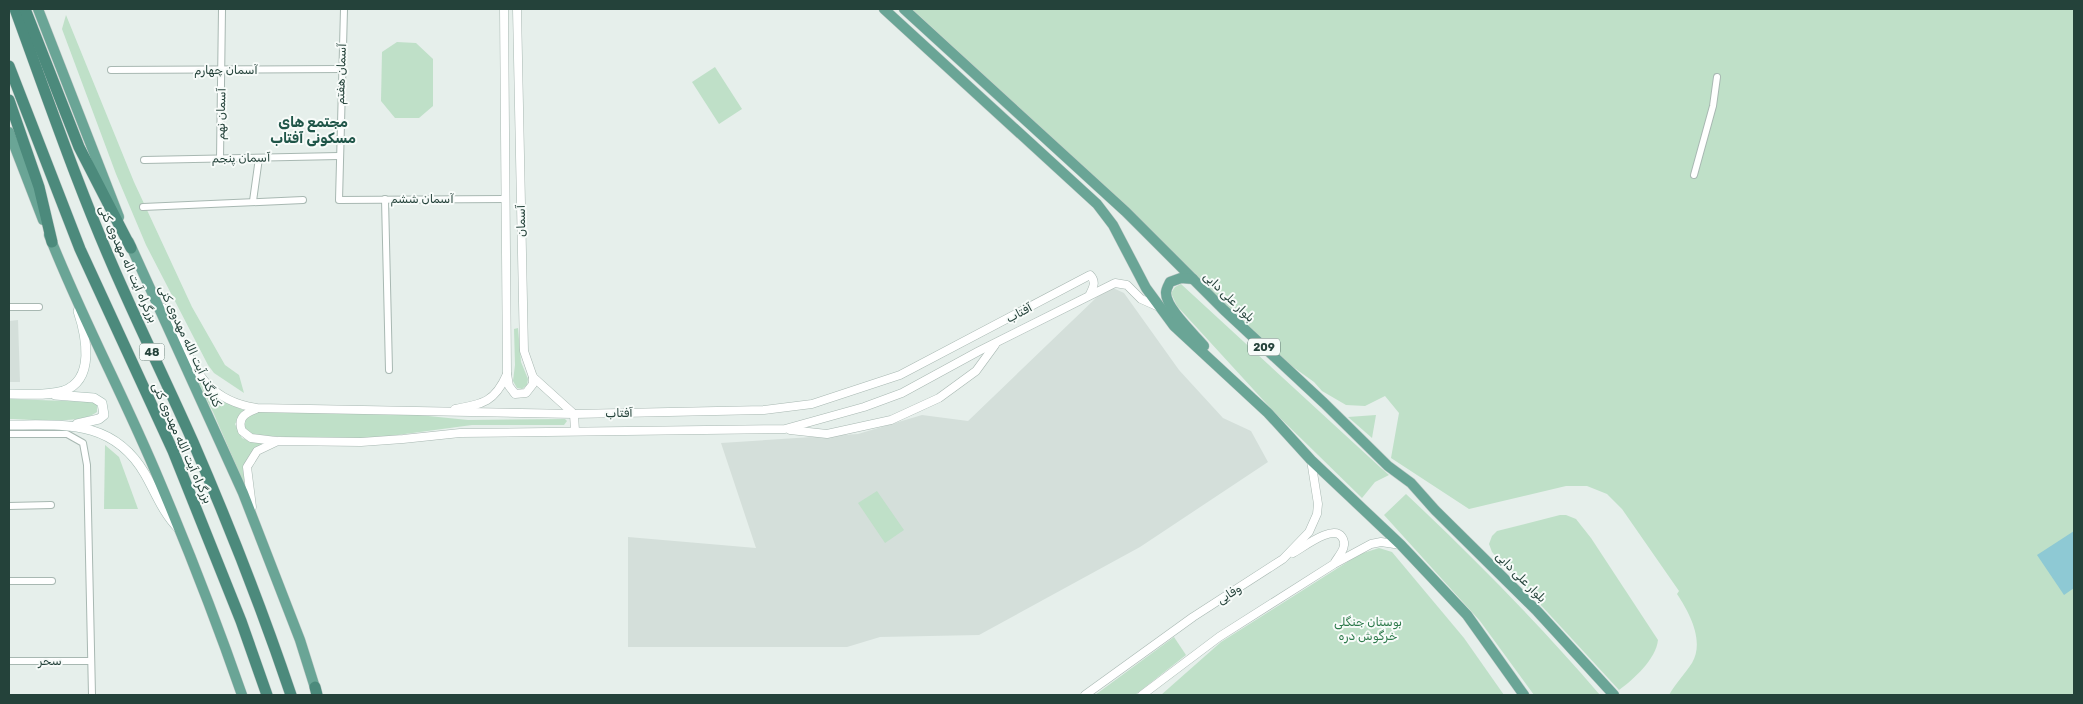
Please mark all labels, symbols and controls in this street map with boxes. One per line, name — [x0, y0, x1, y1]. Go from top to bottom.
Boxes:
street label: آسمان هفتم — [333, 43, 350, 105]
street label: آسمان چهارم — [194, 63, 258, 79]
street label: آسمان نهم — [214, 87, 229, 140]
district label: مجتمع های مسکونی آفتاب — [270, 114, 356, 147]
street label: آسمان پنجم — [211, 150, 271, 167]
street label: آسمان ششم — [390, 192, 454, 207]
street label: بزرگراه آیت اله مهدوی کنی — [95, 203, 160, 325]
street label: آسمان — [514, 204, 528, 237]
street label: بلوار علی دایی — [1200, 269, 1258, 326]
street label: کنارگذر آیت الله مهدوی کنی — [155, 283, 225, 410]
street label: آفتاب — [1004, 300, 1035, 326]
road number: 209 — [1248, 338, 1280, 356]
road number: 48 — [140, 344, 164, 361]
street label: بزرگراه آیت الله مهدوی کنی — [148, 380, 215, 506]
street label: آفتاب — [605, 406, 633, 420]
street label: بلوار علی دایی — [1492, 549, 1549, 606]
street label: وفایی — [1214, 581, 1244, 608]
park label: بوستان جنگلی خرگوش دره — [1334, 615, 1402, 644]
street label: سحر — [37, 654, 62, 669]

